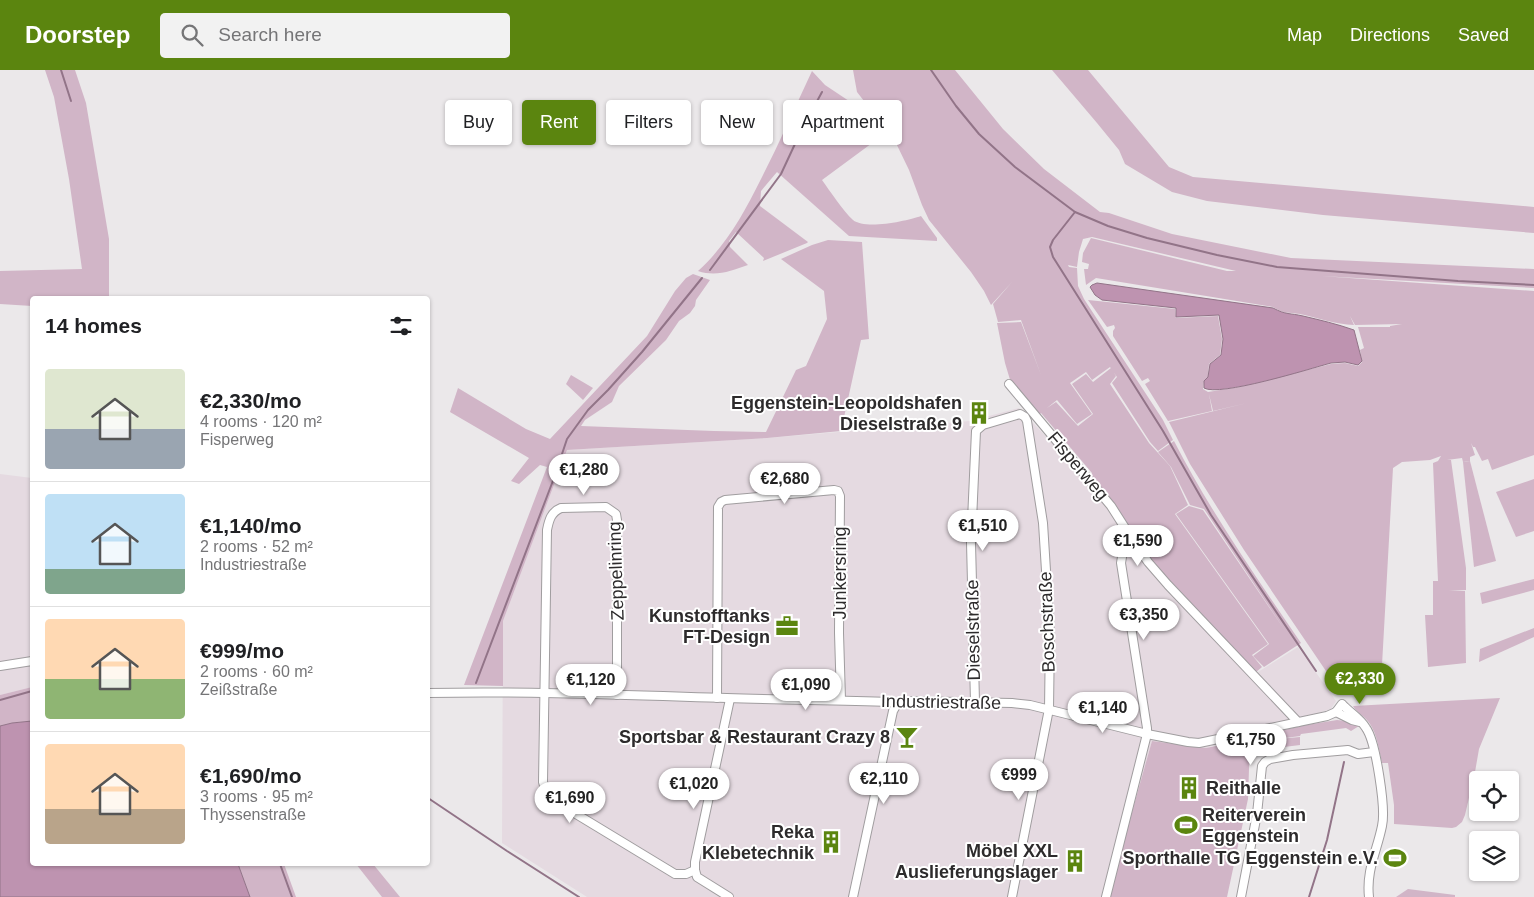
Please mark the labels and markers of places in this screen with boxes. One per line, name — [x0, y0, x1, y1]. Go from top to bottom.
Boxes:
place label: Eggenstein-Leopoldshafen Dieselstraße 9 — [731, 393, 962, 434]
building icon: Eggenstein-Leopoldshafen Dieselstraße 9 — [966, 400, 992, 426]
pin: €1,280 — [543, 454, 625, 496]
pin: €2,680 — [744, 462, 826, 505]
pin: €1,510 — [942, 510, 1024, 552]
pin: €1,590 — [1097, 524, 1179, 567]
pin: €3,350 — [1103, 598, 1185, 641]
place label: Kunstofftanks FT-Design — [649, 606, 770, 647]
office icon: Kunstofftanks FT-Design — [774, 613, 800, 639]
pin: €2,330 — [1319, 662, 1401, 705]
pin: €1,120 — [550, 664, 632, 706]
pin: €1,090 — [765, 668, 847, 711]
pin: €1,140 — [1062, 692, 1144, 734]
bar icon: Sportsbar & Restaurant Crazy 8 — [894, 724, 920, 750]
pin: €1,750 — [1210, 724, 1292, 766]
place label: Sportsbar & Restaurant Crazy 8 — [619, 727, 890, 747]
pin: €999 — [989, 758, 1049, 801]
pin: €2,110 — [843, 762, 925, 805]
pin: €1,020 — [653, 768, 735, 810]
building icon: Reithalle — [1176, 775, 1202, 801]
place label: Reithalle — [1206, 778, 1281, 798]
pin: €1,690 — [529, 782, 611, 824]
place label: Reiterverein Eggenstein — [1202, 805, 1306, 846]
sports icon: Reiterverein Eggenstein — [1173, 812, 1199, 838]
place label: Reka Klebetechnik — [702, 822, 815, 863]
building icon: Reka Klebetechnik — [818, 829, 844, 855]
place label: Möbel XXL Auslieferungslager — [895, 841, 1058, 882]
sports icon: Sporthalle TG Eggenstein e.V. — [1382, 845, 1408, 871]
building icon: Möbel XXL Auslieferungslager — [1062, 848, 1088, 874]
place label: Sporthalle TG Eggenstein e.V. — [1123, 848, 1378, 868]

